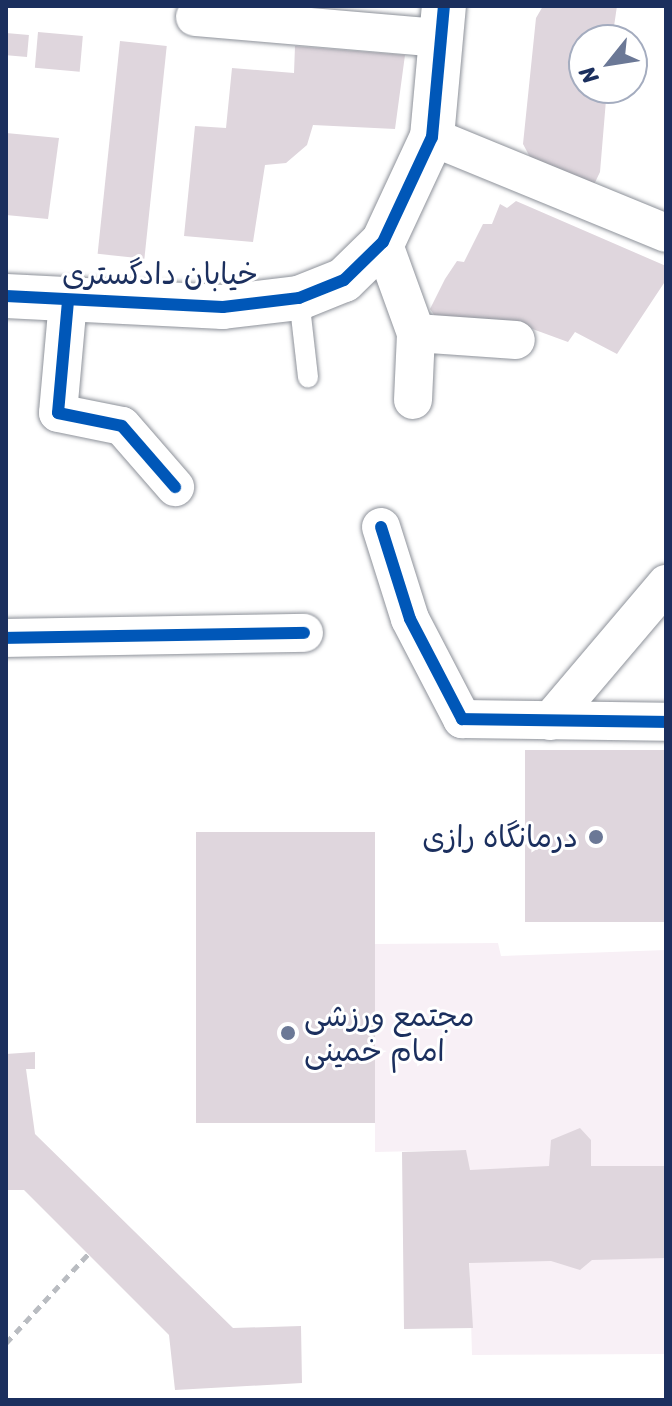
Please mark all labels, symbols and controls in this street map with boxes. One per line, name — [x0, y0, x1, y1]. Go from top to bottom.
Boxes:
north arrow — [568, 24, 648, 104]
text: N — [568, 59, 609, 92]
street label: خیابان دادگستری — [62, 256, 258, 292]
place label: درمانگاه رازی — [422, 819, 578, 855]
marker: درمانگاه رازی — [585, 826, 607, 848]
place label: مجتمع ورزشی امام خمینی — [304, 998, 474, 1068]
marker: مجتمع ورزشی امام خمینی — [279, 1024, 297, 1042]

